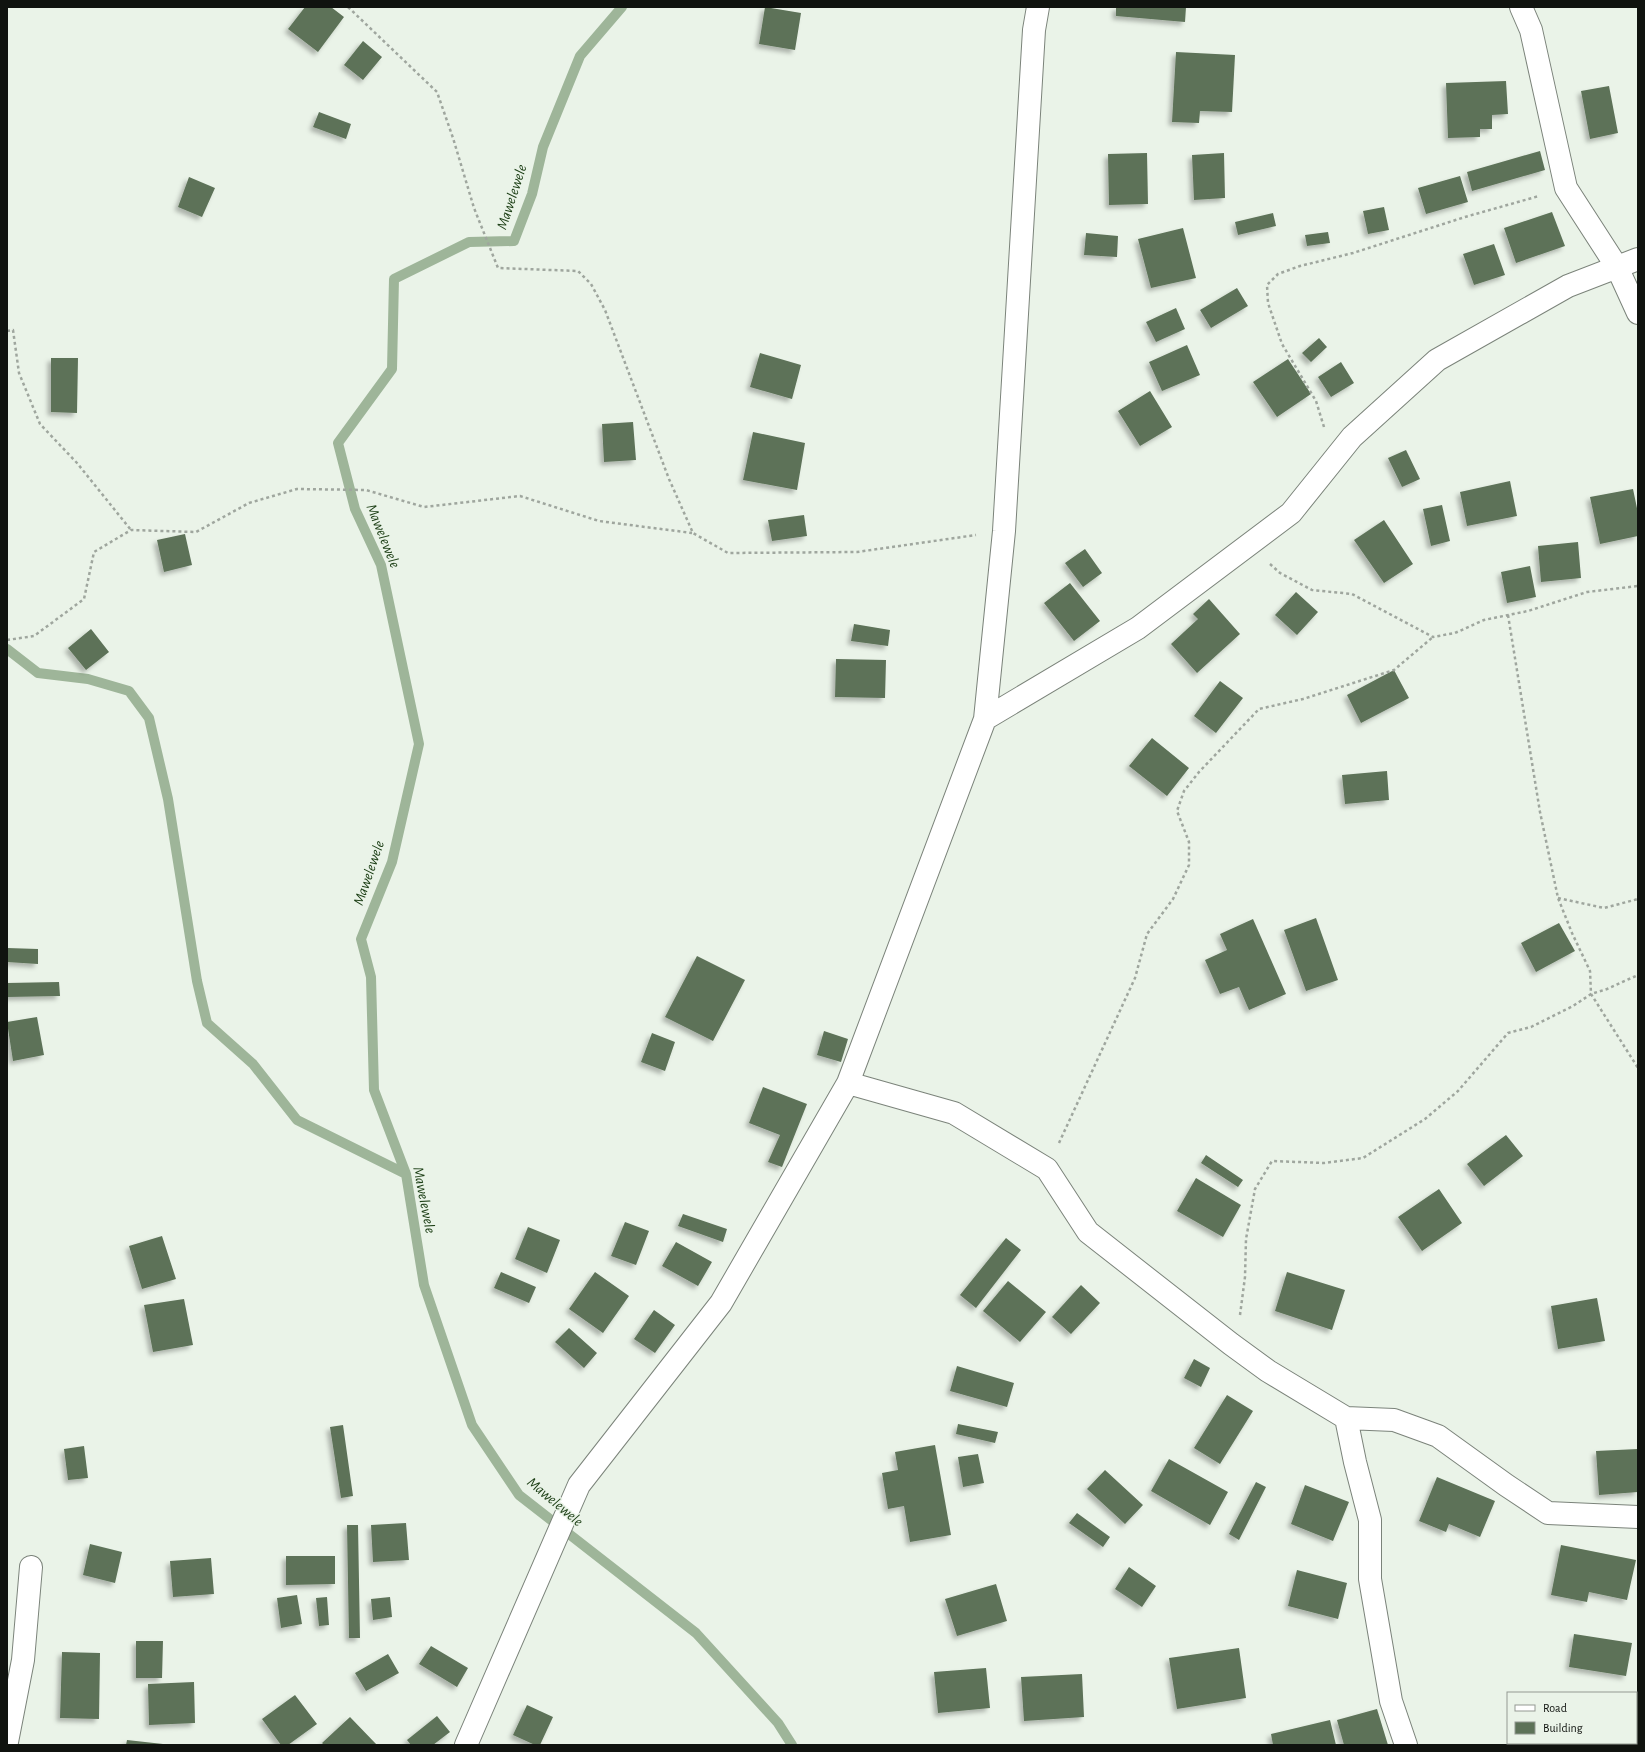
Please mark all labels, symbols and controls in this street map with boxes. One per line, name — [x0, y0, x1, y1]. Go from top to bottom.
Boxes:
water label: Mawelewele — [494, 162, 530, 231]
water label: Mawelewele — [363, 502, 403, 570]
water label: Mawelewele — [351, 838, 387, 907]
water label: Mawelewele — [410, 1165, 438, 1235]
water label: Mawelewele — [524, 1475, 586, 1530]
legend — [1507, 1692, 1637, 1744]
text: Road — [1543, 1702, 1567, 1714]
text: Building — [1543, 1722, 1583, 1734]

